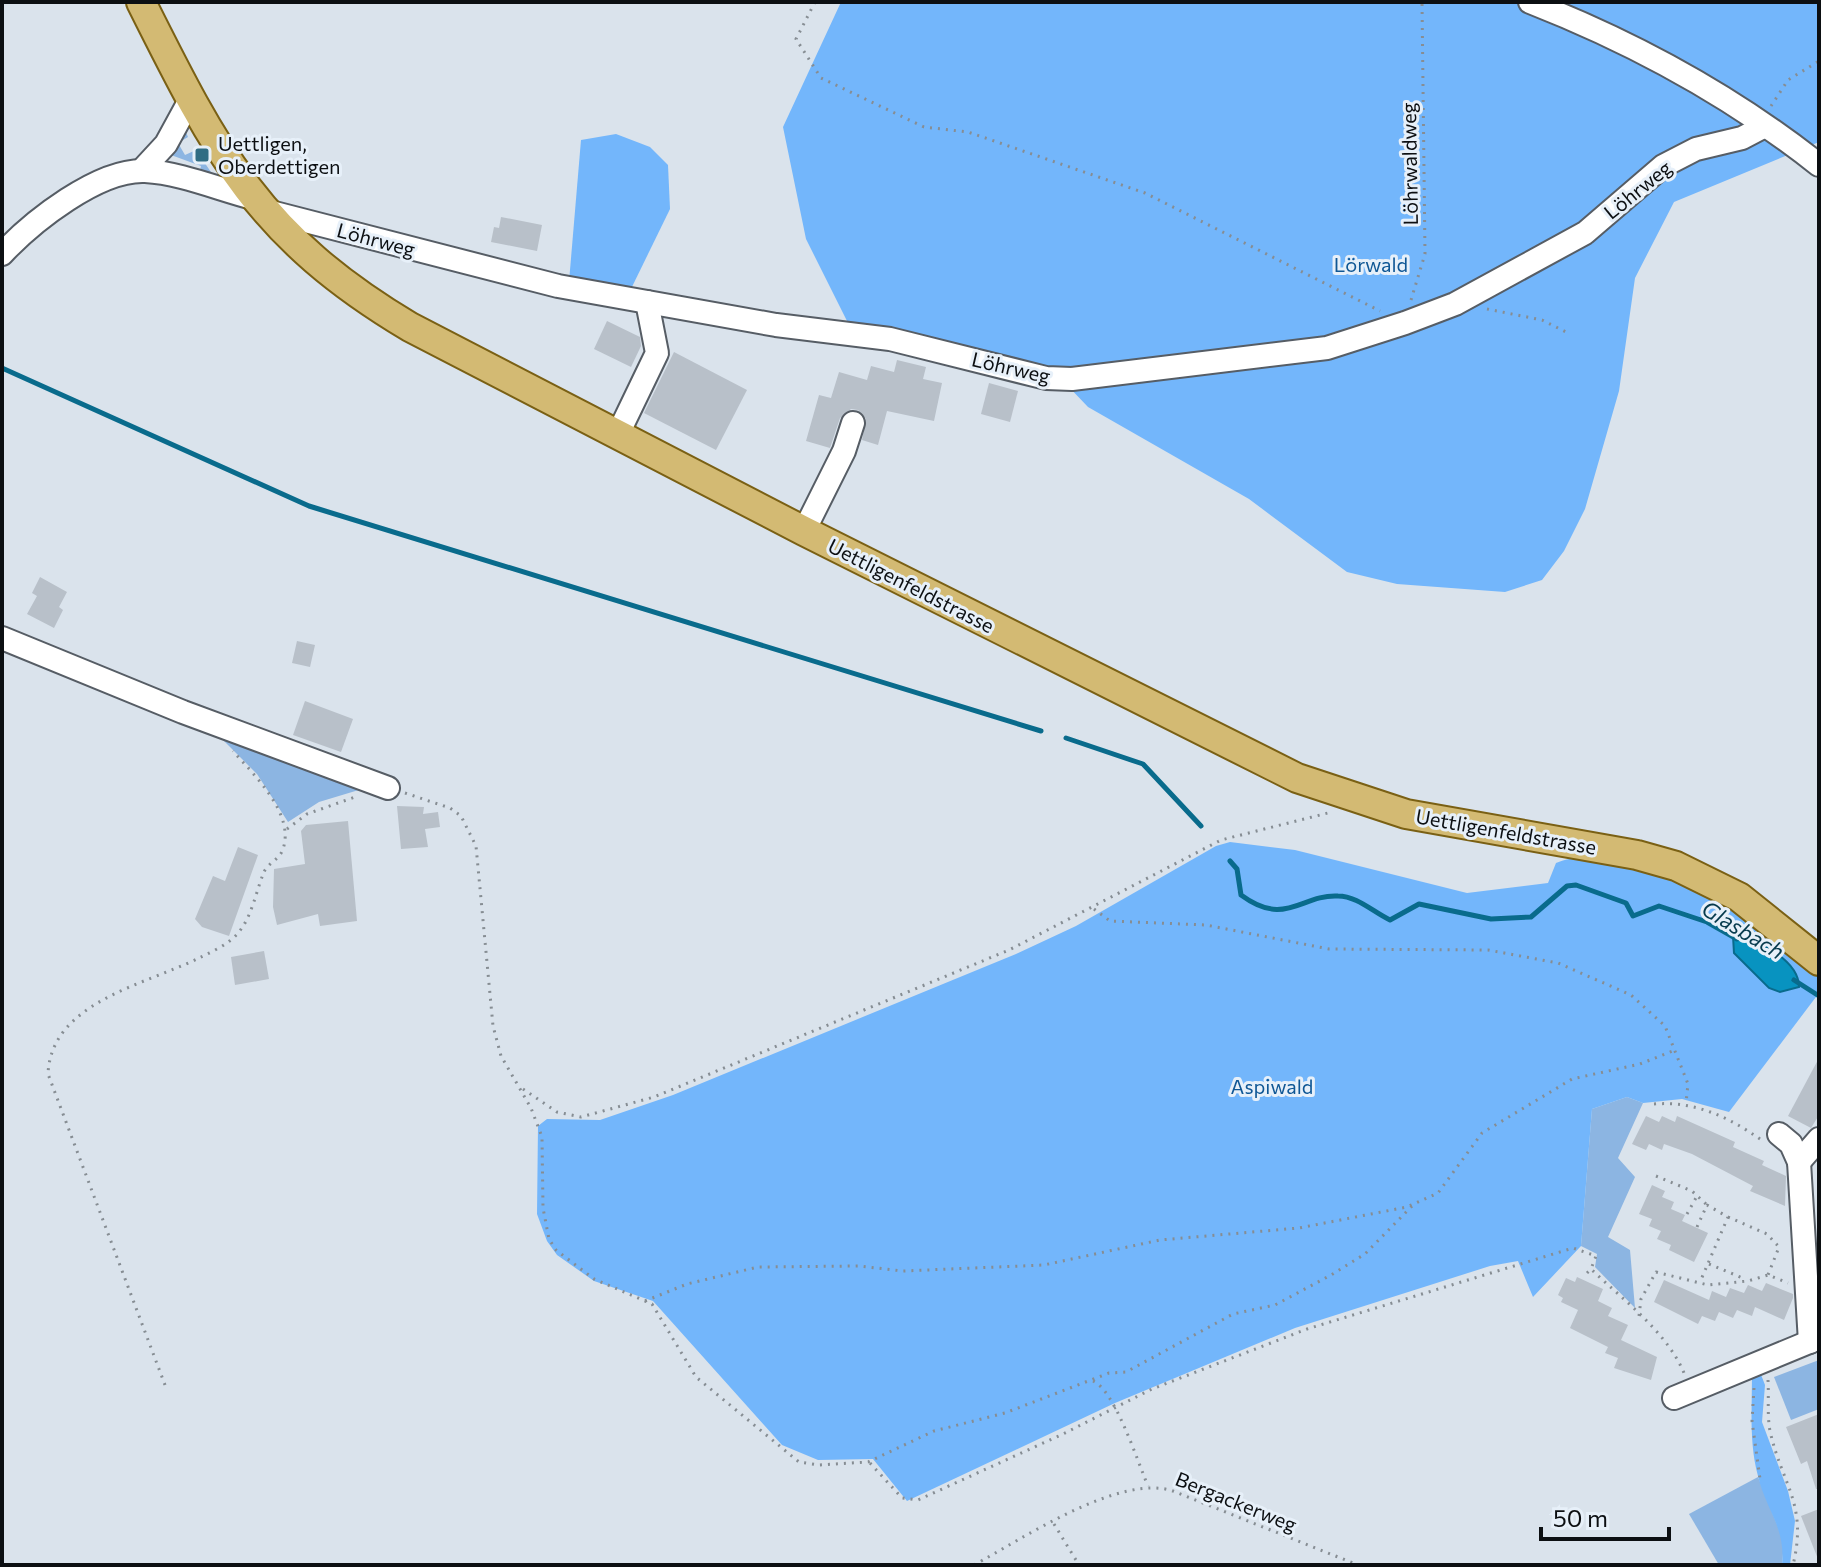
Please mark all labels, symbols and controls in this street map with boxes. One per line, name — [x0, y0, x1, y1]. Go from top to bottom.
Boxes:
street label: Löhrwaldweg — [1396, 102, 1422, 226]
place label: Uettligen, Oberdettigen — [218, 131, 341, 178]
marker: Uettligen, Oberdettigen — [193, 146, 211, 164]
street label: Löhrweg — [1599, 155, 1676, 224]
street label: Löhrweg — [335, 217, 418, 261]
park label: Lörwald — [1334, 252, 1408, 276]
street label: Löhrweg — [970, 346, 1053, 388]
street label: Uettligenfeldstrasse — [824, 533, 998, 637]
street label: Uettligenfeldstrasse — [1414, 803, 1598, 859]
water label: Glasbach — [1697, 895, 1789, 965]
park label: Aspiwald — [1231, 1074, 1313, 1098]
street label: Bergackerweg — [1172, 1466, 1301, 1536]
scale bar — [1541, 1491, 1669, 1541]
text: 50 m — [1553, 1503, 1608, 1532]

